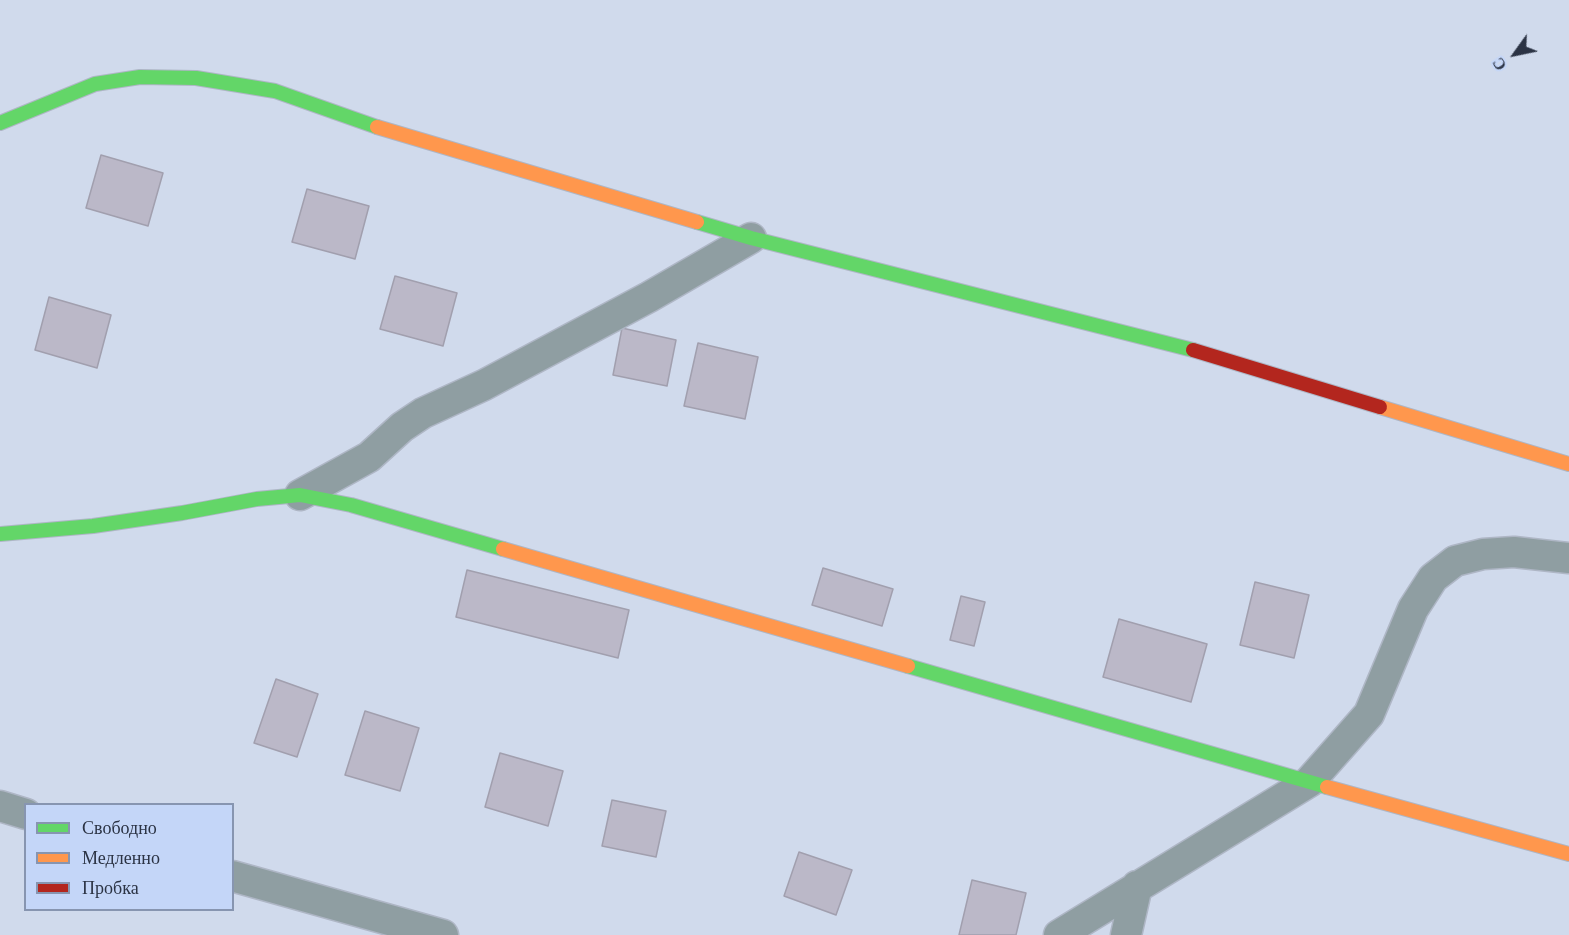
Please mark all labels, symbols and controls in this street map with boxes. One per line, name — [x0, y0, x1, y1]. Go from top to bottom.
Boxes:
north arrow — [1485, 24, 1545, 84]
text: С — [1489, 55, 1510, 74]
legend — [24, 803, 234, 911]
text: Свободно — [82, 818, 157, 838]
text: Медленно — [82, 848, 160, 868]
text: Пробка — [82, 878, 139, 898]

